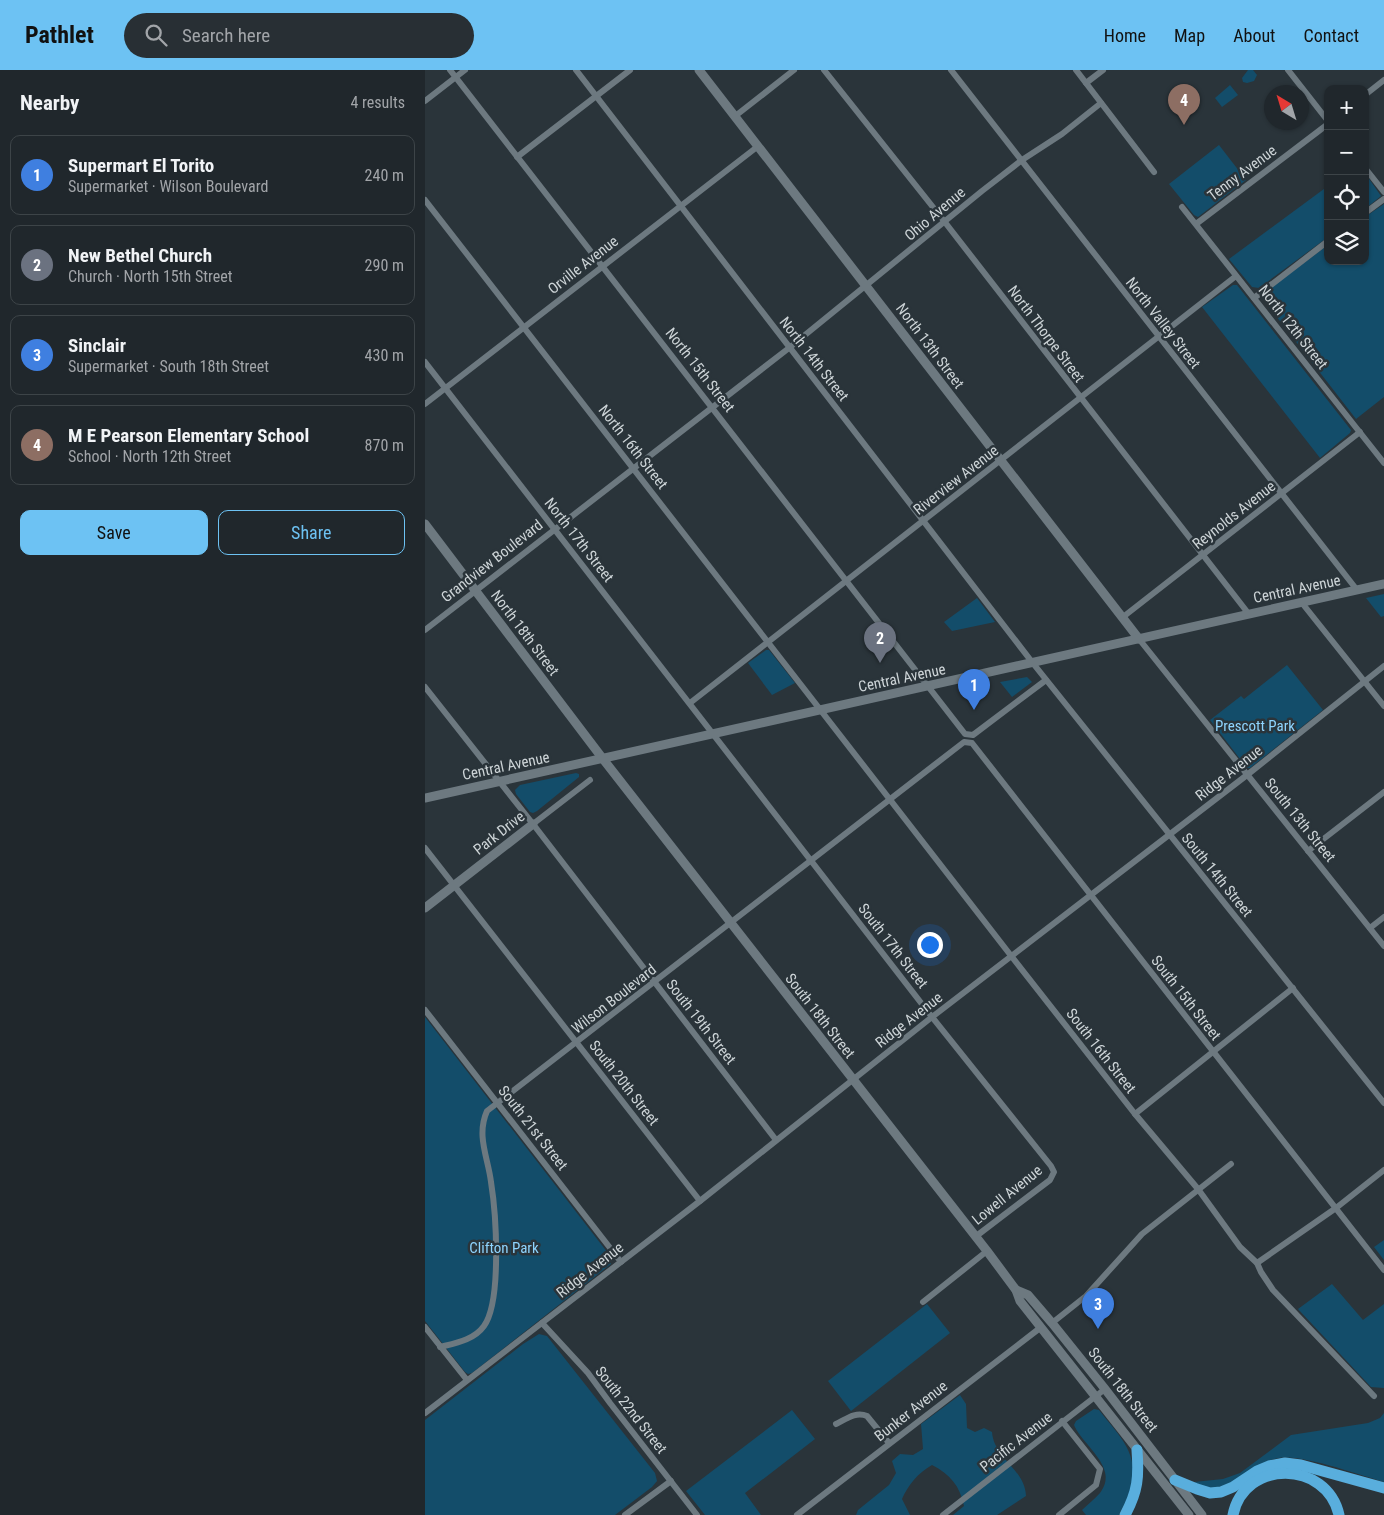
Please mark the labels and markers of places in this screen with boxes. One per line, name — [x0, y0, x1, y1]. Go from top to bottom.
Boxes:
pin: 4 — [1168, 84, 1200, 125]
pin: 2 — [864, 622, 896, 663]
pin: 1 — [958, 669, 990, 710]
pin: 3 — [1082, 1288, 1114, 1329]

